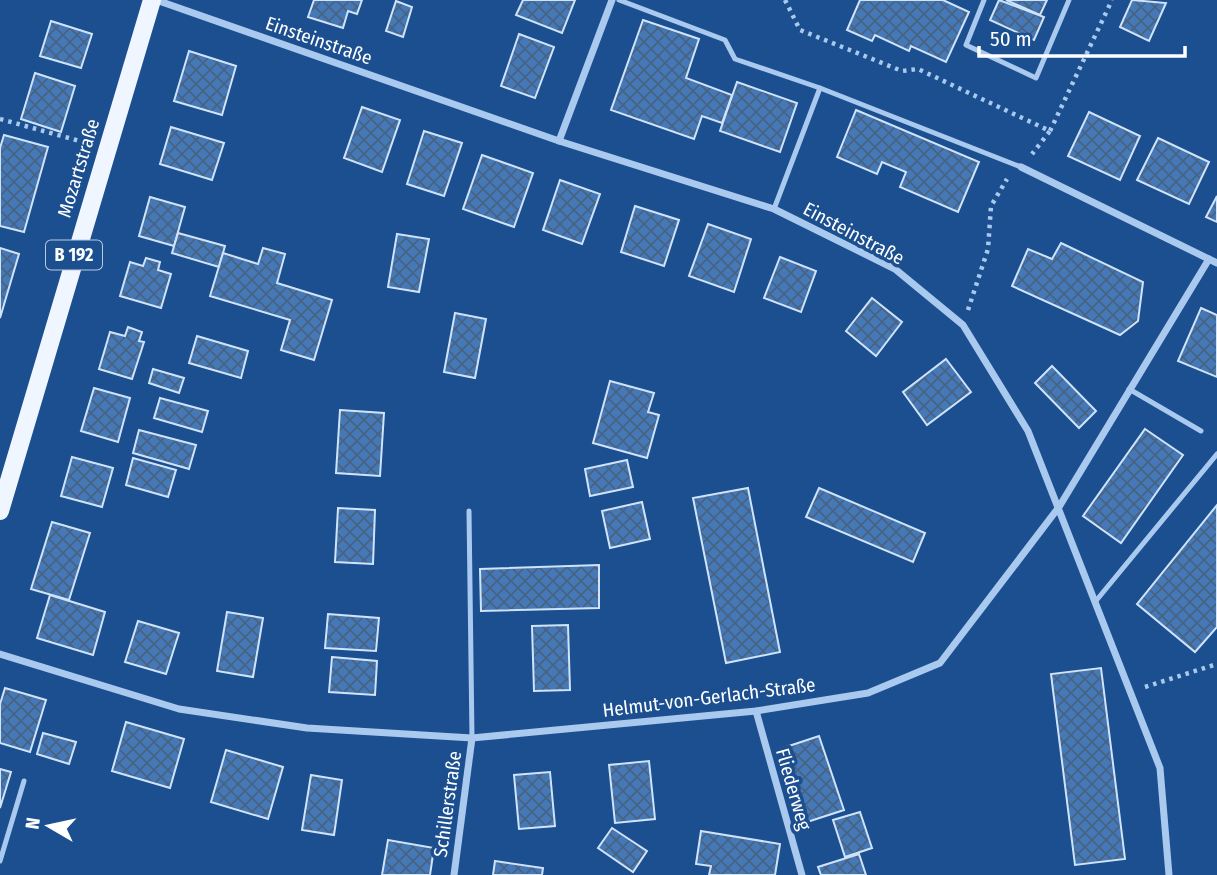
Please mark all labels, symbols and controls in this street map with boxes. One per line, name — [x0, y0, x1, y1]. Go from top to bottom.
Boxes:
street label: Einsteinstraße — [263, 12, 375, 69]
scale bar — [979, 14, 1186, 58]
text: 50 m — [990, 26, 1032, 52]
street label: Mozartstraße — [53, 116, 104, 220]
street label: Einsteinstraße — [799, 197, 908, 270]
road number: B 192 — [46, 241, 102, 270]
street label: Helmut-von-Gerlach-Straße — [601, 673, 817, 722]
street label: Fliederweg — [771, 745, 816, 833]
street label: Schillerstraße — [429, 749, 466, 859]
north arrow — [14, 791, 84, 861]
text: N — [20, 816, 45, 831]

